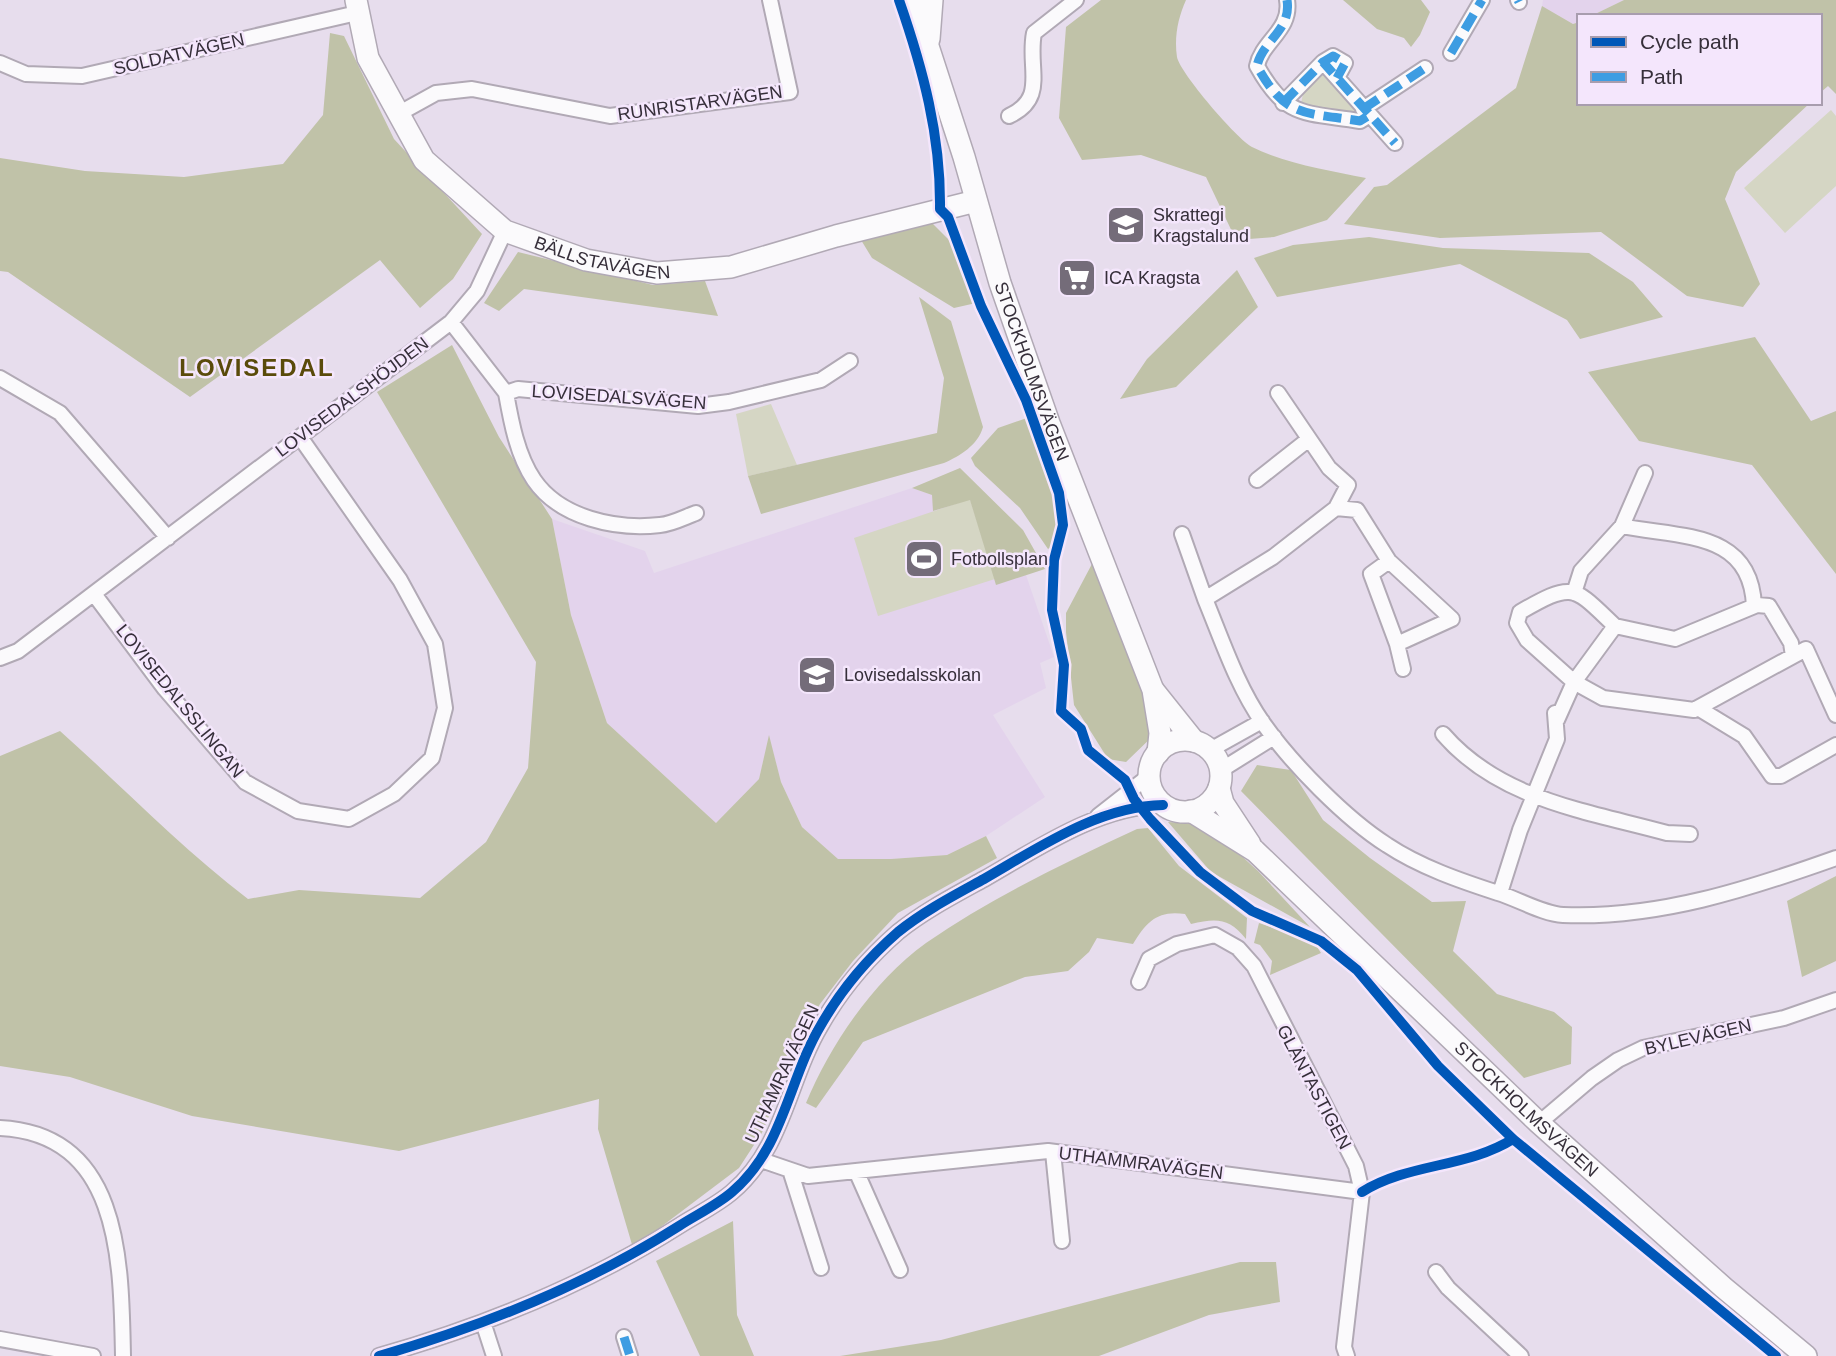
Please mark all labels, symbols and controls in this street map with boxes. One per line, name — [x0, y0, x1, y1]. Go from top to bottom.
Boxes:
legend — [1577, 14, 1822, 105]
street label: SOLDATVÄGEN — [112, 29, 246, 79]
text: Cycle path — [1640, 30, 1739, 53]
text: Path — [1640, 65, 1683, 88]
street label: RUNRISTARVÄGEN — [616, 82, 784, 124]
school or university icon: Skrattegi Kragstalund — [1105, 204, 1147, 246]
place label: Skrattegi Kragstalund — [1153, 205, 1249, 246]
street label: BÄLLSTAVÄGEN — [532, 232, 671, 283]
supermarket icon: ICA Kragsta — [1056, 257, 1098, 299]
place label: ICA Kragsta — [1104, 268, 1201, 288]
street label: STOCKHOLMSVÄGEN — [990, 279, 1073, 464]
street label: LOVISEDALSHÖJDEN — [272, 333, 432, 461]
district label: LOVISEDAL — [179, 354, 335, 381]
street label: LOVISEDALSVÄGEN — [531, 381, 707, 413]
sports icon: Fotbollsplan — [903, 538, 945, 580]
place label: Fotbollsplan — [951, 549, 1048, 569]
street label: LOVISEDALSSLINGAN — [112, 620, 248, 782]
school or university icon: Lovisedalsskolan — [796, 654, 838, 696]
place label: Lovisedalsskolan — [844, 665, 981, 685]
street label: UTHAMRAVÄGEN — [741, 1001, 823, 1147]
street label: BYLEVÄGEN — [1643, 1015, 1753, 1059]
street label: GLÄNTASTIGEN — [1273, 1022, 1355, 1152]
street label: STOCKHOLMSVÄGEN — [1450, 1038, 1602, 1181]
street label: UTHAMMRAVÄGEN — [1058, 1143, 1224, 1183]

